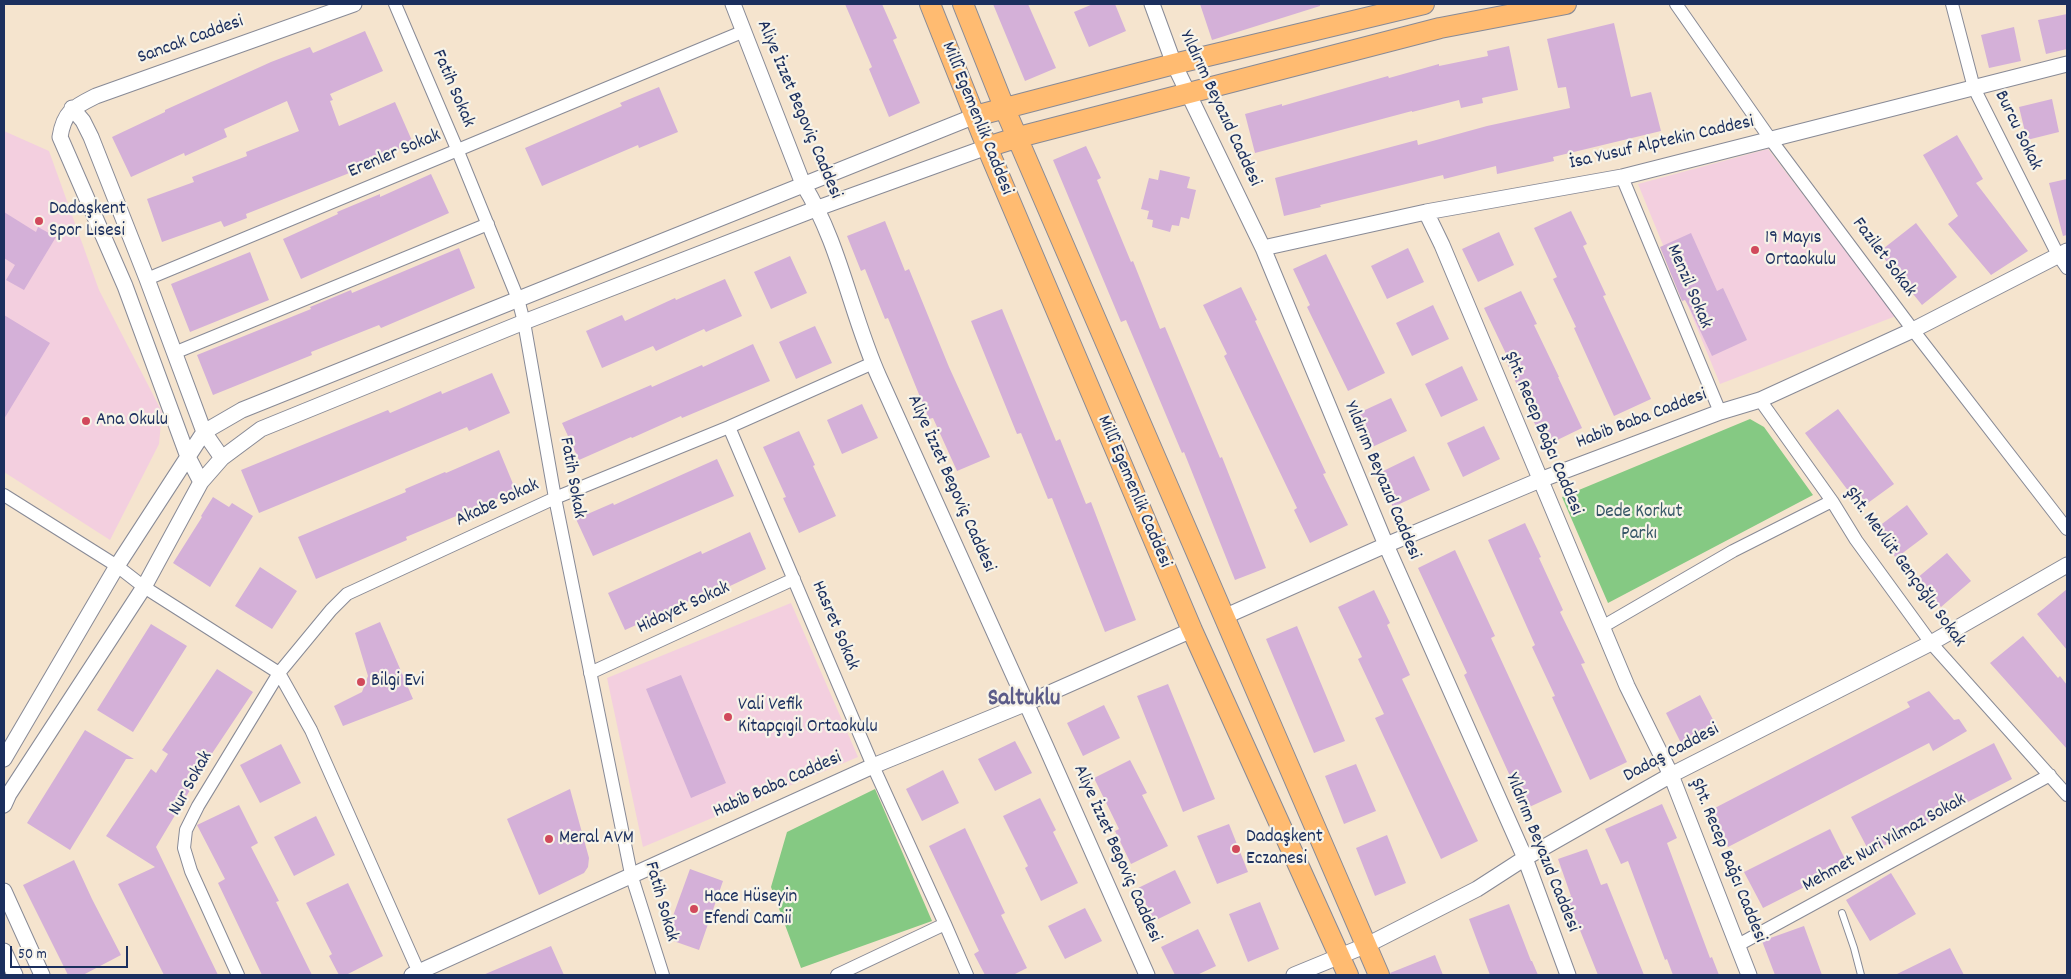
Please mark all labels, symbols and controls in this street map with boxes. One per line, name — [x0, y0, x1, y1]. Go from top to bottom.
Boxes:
street label: Sancak Caddesi — [135, 11, 247, 71]
street label: Aliye İzzet Begoviç Caddesi — [750, 17, 846, 203]
street label: Yıldırım Beyazıd Caddesi — [1173, 27, 1265, 191]
street label: Millî Egemenlik Caddesi — [935, 39, 1017, 199]
street label: Fatih Sokak — [425, 47, 479, 131]
street label: Burcu Sokak — [1988, 87, 2046, 175]
street label: İsa Yusuf Alptekin Caddesi — [1568, 112, 1756, 176]
street label: Erenler Sokak — [345, 125, 445, 185]
place label: Dadaşkent Spor Lisesi — [49, 199, 126, 243]
street label: Fazilet Sokak — [1846, 214, 1920, 302]
marker: Dadaşkent Spor Lisesi — [33, 215, 45, 227]
place label: 19 Mayıs Ortaokulu — [1765, 228, 1836, 272]
street label: Menzil Sokak — [1660, 242, 1716, 332]
marker: 19 Mayıs Ortaokulu — [1749, 244, 1761, 256]
street label: Şht. Recep Bağcı Caddesi — [1497, 349, 1587, 519]
street label: Habib Baba Caddesi — [1573, 385, 1711, 455]
street label: Aliye İzzet Begoviç Caddesi — [901, 392, 999, 576]
street label: Yıldırım Beyazıd Caddesi — [1337, 399, 1425, 563]
place label: Ana Okulu — [96, 410, 168, 432]
street label: Millî Egemenlik Caddesi — [1091, 412, 1175, 572]
marker: Ana Okulu — [80, 415, 92, 427]
street label: Fatih Sokak — [553, 436, 589, 520]
street label: Akabe Sokak — [453, 475, 543, 533]
street label: Şht. Mevlüt Gençoğlu Sokak — [1838, 484, 1970, 652]
park label: Dede Korkut Parkı — [1595, 502, 1683, 546]
street label: Hidayet Sokak — [634, 578, 734, 640]
street label: Hasret Sokak — [805, 578, 863, 674]
place label: Bilgi Evi — [371, 671, 424, 693]
marker: Bilgi Evi — [355, 676, 367, 688]
district label: Saltuklu — [988, 687, 1060, 715]
place label: Vali Vefik Kitapçıgil Ortaokulu — [738, 695, 878, 739]
marker: Vali Vefik Kitapçıgil Ortaokulu — [722, 711, 734, 723]
street label: Dadaş Caddesi — [1620, 719, 1724, 789]
street label: Habib Baba Caddesi — [710, 747, 846, 825]
street label: Nur Sokak — [165, 748, 219, 820]
street label: Aliye İzzet Begoviç Caddesi — [1067, 762, 1165, 946]
street label: Yıldırım Beyazıd Caddesi — [1499, 770, 1583, 936]
street label: Şht. Recep Bağcı Caddesi — [1684, 775, 1770, 947]
street label: Mehmet Nuri Yılmaz Sokak — [1799, 790, 1971, 898]
place label: Dadaşkent Eczanesi — [1246, 827, 1323, 871]
place label: Meral AVM — [559, 828, 634, 850]
marker: Meral AVM — [543, 833, 555, 845]
marker: Dadaşkent Eczanesi — [1230, 843, 1242, 855]
street label: Fatih Sokak — [638, 859, 682, 945]
place label: Hace Hüseyin Efendi Camii — [704, 887, 797, 931]
marker: Hace Hüseyin Efendi Camii — [688, 903, 700, 915]
scale bar — [12, 936, 130, 968]
text: 50 m — [18, 944, 47, 966]

